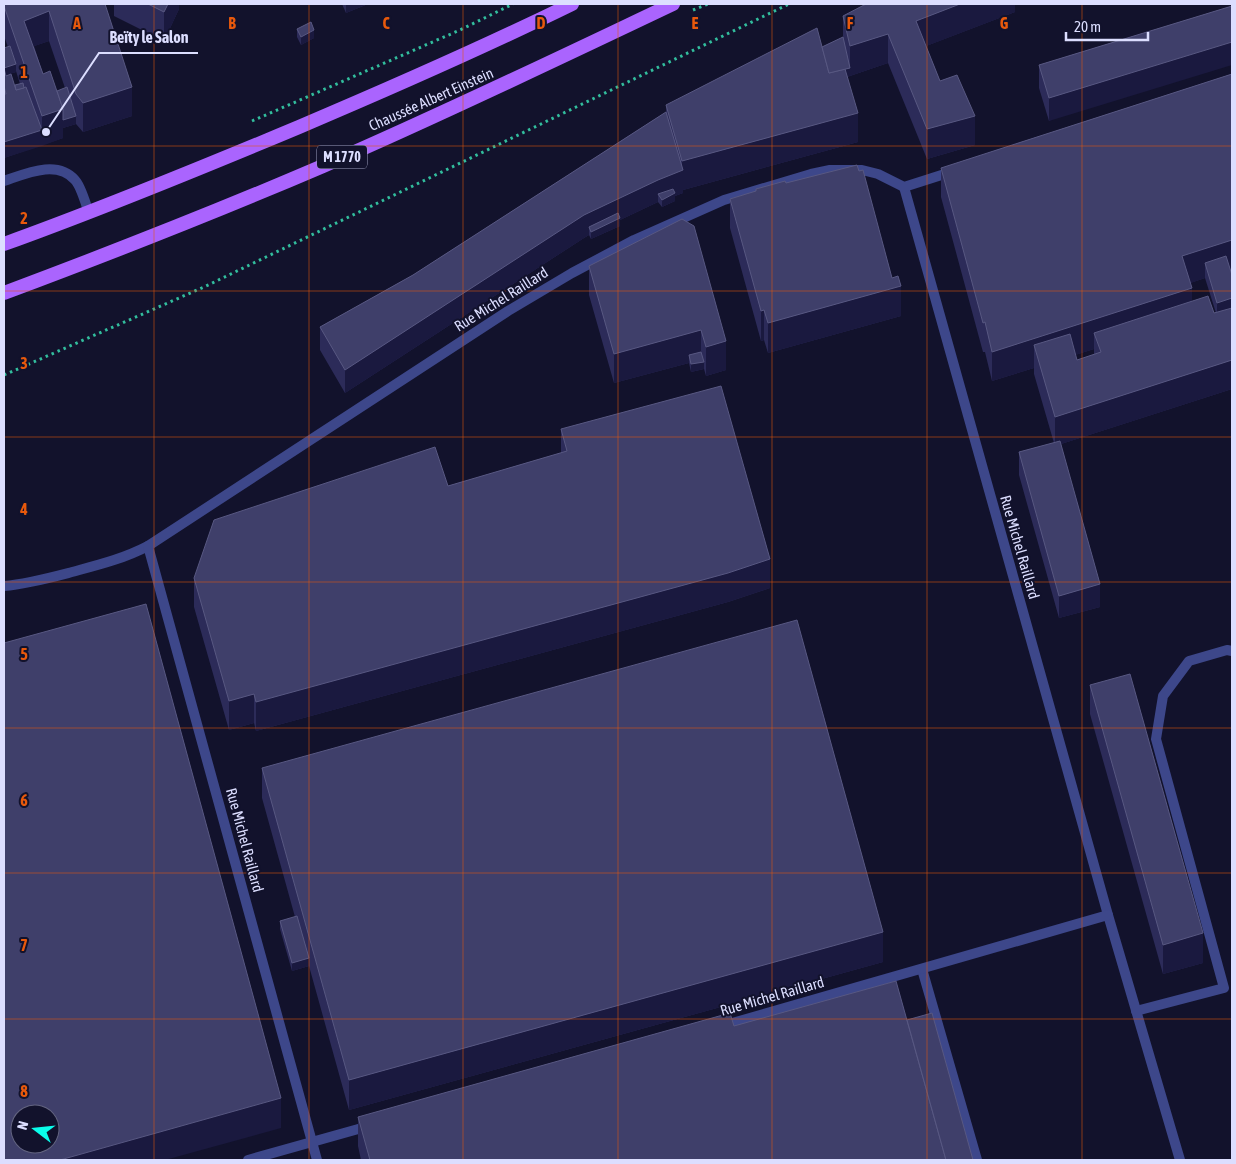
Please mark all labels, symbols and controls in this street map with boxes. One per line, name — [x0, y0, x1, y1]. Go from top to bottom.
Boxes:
scale bar — [1066, 10, 1148, 42]
text: A — [72, 14, 81, 32]
text: B — [228, 14, 236, 32]
text: C — [382, 14, 390, 32]
text: D — [537, 14, 546, 32]
text: E — [692, 14, 699, 32]
text: F — [847, 14, 854, 32]
text: G — [1000, 14, 1009, 32]
text: 20 m — [1074, 18, 1101, 35]
callout: Beïty le Salon — [99, 22, 198, 53]
text: Beïty le Salon — [110, 28, 189, 46]
text: 1 — [20, 63, 28, 81]
street label: Chaussée Albert Einstein — [366, 64, 496, 134]
road number: M 1770 — [317, 146, 367, 168]
text: 2 — [20, 209, 28, 227]
street label: Rue Michel Raillard — [451, 263, 551, 335]
text: 3 — [20, 354, 28, 372]
street label: Rue Michel Raillard — [997, 493, 1043, 601]
text: 4 — [19, 500, 28, 518]
text: 5 — [20, 645, 28, 663]
street label: Rue Michel Raillard — [223, 786, 267, 894]
text: 6 — [20, 791, 28, 809]
text: 7 — [20, 936, 28, 954]
street label: Rue Michel Raillard — [718, 973, 826, 1019]
text: 8 — [20, 1082, 28, 1100]
north arrow — [10, 1104, 60, 1154]
text: N — [14, 1119, 31, 1132]

